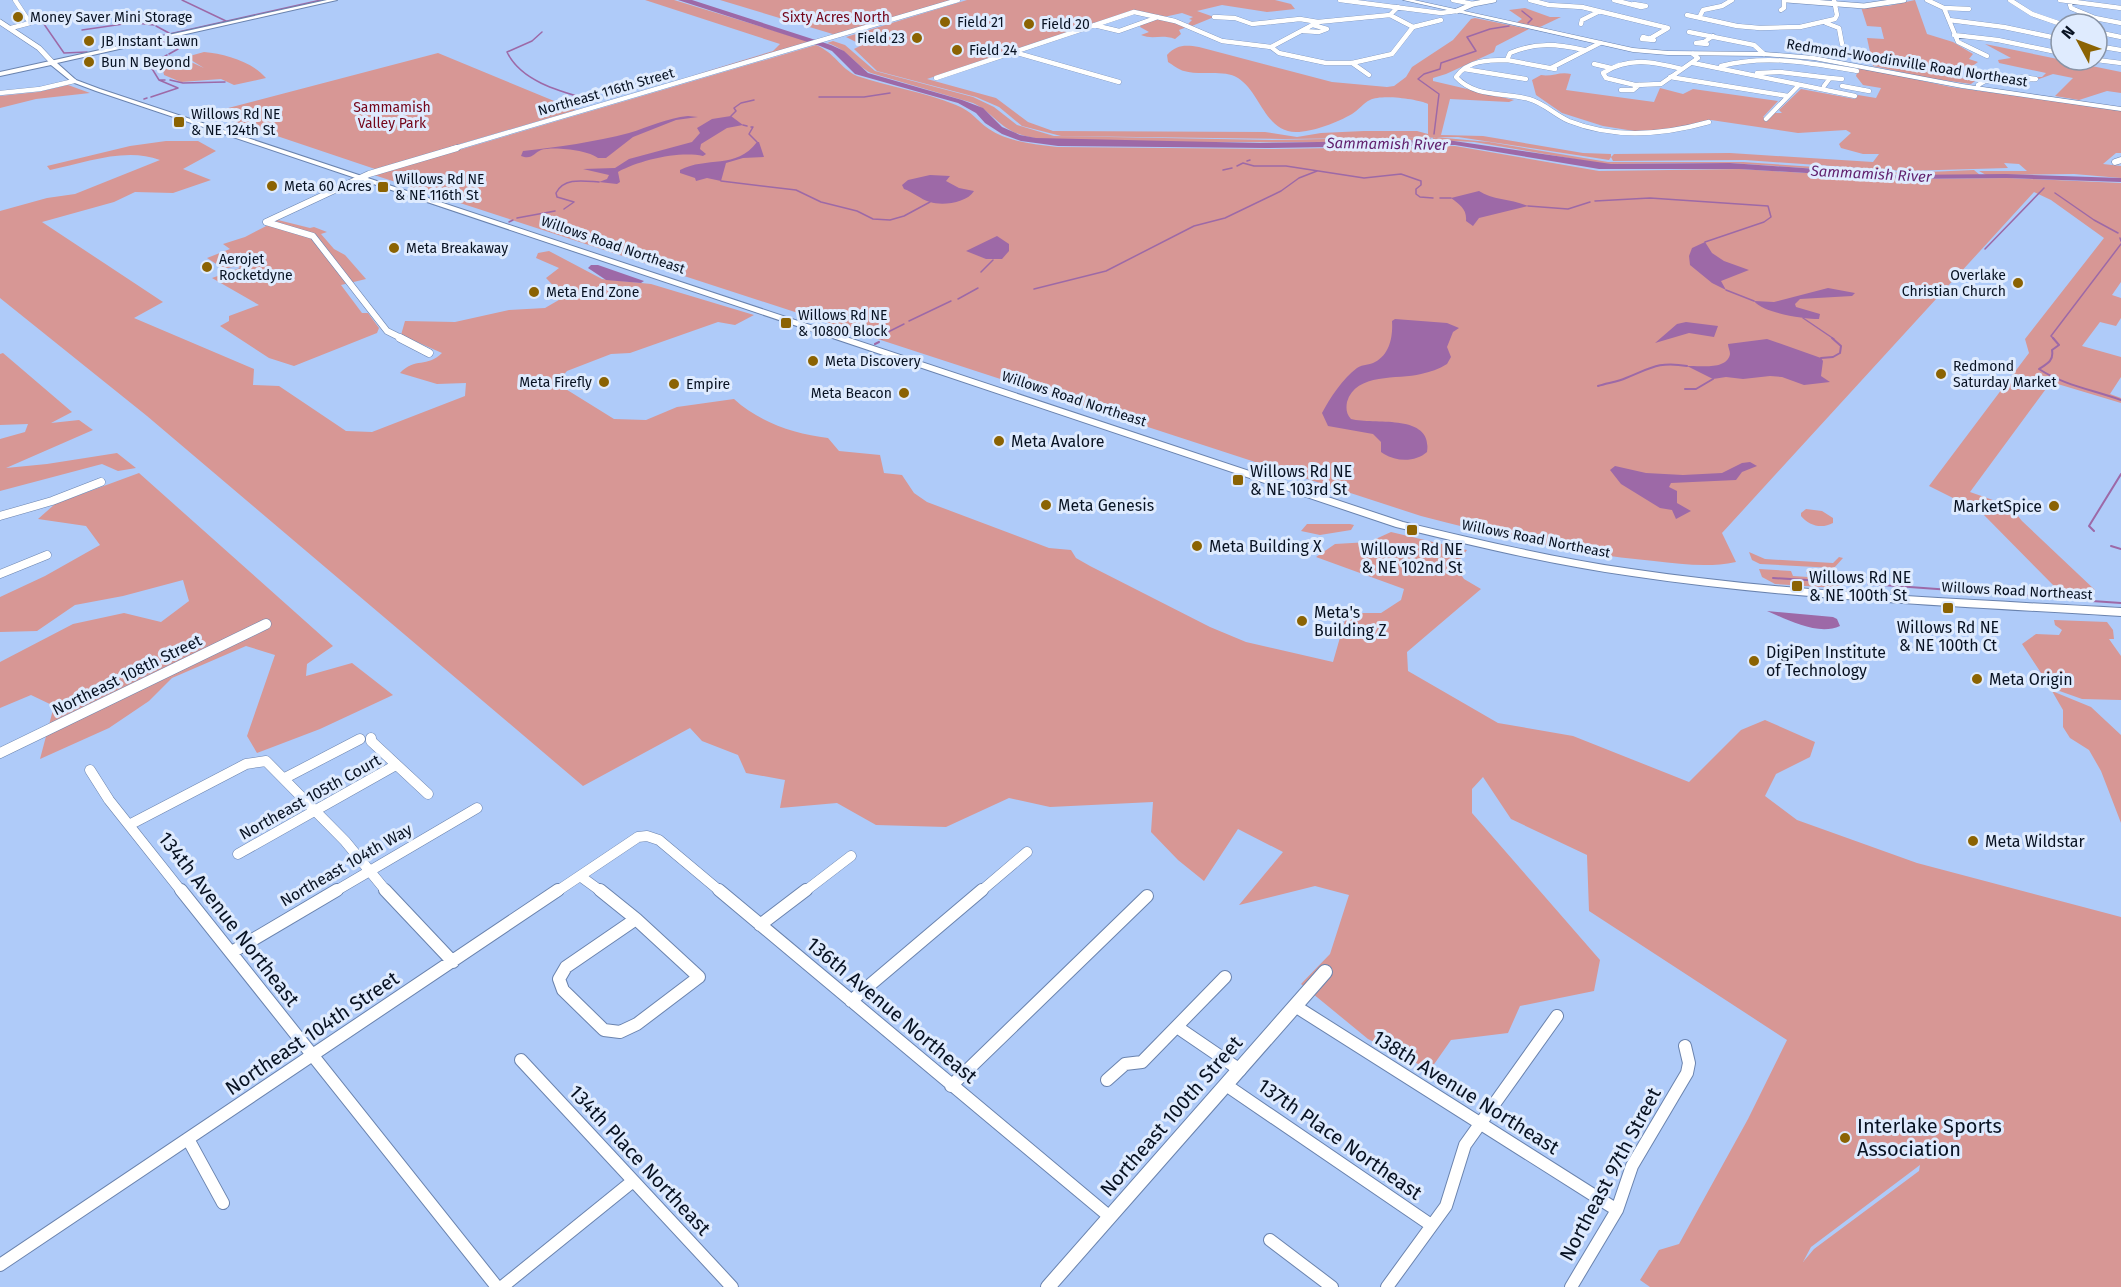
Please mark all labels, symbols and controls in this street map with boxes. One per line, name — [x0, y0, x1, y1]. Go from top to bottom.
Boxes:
place label: Money Saver Mini Storage — [30, 9, 192, 26]
park label: Sixty Acres North — [782, 9, 890, 26]
marker: Money Saver Mini Storage — [11, 10, 25, 24]
north arrow — [2049, 12, 2109, 72]
place label: Field 21 — [957, 14, 1004, 31]
marker: Field 21 — [938, 15, 952, 29]
place label: Field 20 — [1041, 16, 1090, 33]
marker: Field 20 — [1022, 17, 1036, 31]
text: N — [2057, 22, 2079, 43]
place label: Field 23 — [857, 30, 905, 47]
marker: Field 23 — [910, 31, 924, 45]
place label: JB Instant Lawn — [101, 33, 199, 50]
marker: JB Instant Lawn — [82, 34, 96, 48]
street label: Redmond-Woodinville Road Northeast — [1785, 36, 2030, 91]
place label: Field 24 — [969, 42, 1018, 59]
marker: Field 24 — [950, 43, 964, 57]
place label: Bun N Beyond — [101, 54, 191, 71]
marker: Bun N Beyond — [82, 55, 96, 69]
street label: Northeast 116th Street — [536, 64, 677, 120]
park label: Sammamish Valley Park — [353, 99, 431, 132]
place label: Willows Rd NE & NE 124th St — [191, 106, 281, 139]
marker: Willows Rd NE & NE 124th St — [172, 115, 186, 129]
water label: Sammamish River — [1325, 134, 1449, 154]
water label: Sammamish River — [1809, 162, 1933, 186]
place label: Willows Rd NE & NE 116th St — [395, 171, 485, 204]
place label: Meta 60 Acres — [284, 178, 372, 195]
marker: Meta 60 Acres — [265, 179, 279, 193]
marker: Willows Rd NE & NE 116th St — [376, 180, 390, 194]
street label: Willows Road Northeast — [539, 212, 688, 278]
place label: Meta Breakaway — [406, 240, 508, 257]
marker: Meta Breakaway — [387, 241, 401, 255]
place label: Aerojet Rocketdyne — [219, 251, 293, 284]
marker: Aerojet Rocketdyne — [200, 260, 214, 274]
place label: Overlake Christian Church — [1902, 267, 2006, 300]
marker: Overlake Christian Church — [2011, 276, 2025, 290]
place label: Meta End Zone — [546, 284, 639, 301]
marker: Meta End Zone — [527, 285, 541, 299]
place label: Willows Rd NE & 10800 Block — [798, 307, 888, 340]
marker: Willows Rd NE & 10800 Block — [779, 316, 793, 330]
place label: Meta Discovery — [825, 353, 921, 370]
marker: Meta Discovery — [806, 354, 820, 368]
place label: Redmond Saturday Market — [1953, 358, 2057, 391]
marker: Redmond Saturday Market — [1934, 367, 1948, 381]
street label: Willows Road Northeast — [1000, 368, 1149, 431]
place label: Meta Firefly — [519, 374, 592, 391]
marker: Meta Firefly — [597, 375, 611, 389]
place label: Empire — [686, 376, 730, 393]
marker: Empire — [667, 377, 681, 391]
place label: Meta Beacon — [811, 385, 892, 402]
marker: Meta Beacon — [897, 386, 911, 400]
place label: Meta Avalore — [1011, 432, 1104, 451]
marker: Meta Avalore — [992, 434, 1006, 448]
place label: Willows Rd NE & NE 103rd St — [1250, 462, 1352, 499]
marker: Willows Rd NE & NE 103rd St — [1231, 473, 1245, 487]
place label: Meta Genesis — [1058, 496, 1154, 515]
place label: MarketSpice — [1953, 497, 2042, 516]
marker: Meta Genesis — [1039, 498, 1053, 512]
marker: MarketSpice — [2047, 499, 2061, 513]
street label: Willows Road Northeast — [1460, 516, 1613, 562]
marker: Willows Rd NE & NE 102nd St — [1405, 523, 1419, 537]
place label: Meta Building X — [1209, 537, 1322, 556]
marker: Meta Building X — [1190, 539, 1204, 553]
place label: Willows Rd NE & NE 102nd St — [1361, 540, 1463, 577]
place label: Willows Rd NE & NE 100th St — [1809, 568, 1911, 605]
marker: Willows Rd NE & NE 100th St — [1790, 579, 1804, 593]
street label: Willows Road Northeast — [1941, 579, 2094, 603]
marker: Willows Rd NE & NE 100th Ct — [1941, 601, 1955, 615]
place label: Meta's Building Z — [1314, 603, 1387, 640]
marker: Meta's Building Z — [1295, 614, 1309, 628]
place label: Willows Rd NE & NE 100th Ct — [1897, 618, 1999, 655]
street label: Northeast 108th Street — [49, 630, 205, 719]
place label: DigiPen Institute of Technology — [1766, 643, 1886, 680]
marker: DigiPen Institute of Technology — [1747, 654, 1761, 668]
place label: Meta Origin — [1989, 670, 2073, 689]
marker: Meta Origin — [1970, 672, 1984, 686]
street label: Northeast 105th Court — [236, 750, 384, 844]
street label: Northeast 104th Way — [277, 819, 415, 910]
street label: 134th Avenue Northeast — [153, 827, 305, 1012]
place label: Meta Wildstar — [1985, 832, 2086, 851]
marker: Meta Wildstar — [1966, 834, 1980, 848]
street label: 136th Avenue Northeast — [802, 932, 983, 1089]
street label: Northeast 104th Street — [221, 966, 404, 1100]
street label: 138th Avenue Northeast — [1368, 1025, 1564, 1160]
street label: Northeast 100th Street — [1095, 1030, 1248, 1201]
street label: 137th Place Northeast — [1253, 1073, 1427, 1205]
street label: 134th Place Northeast — [564, 1080, 716, 1241]
street label: Northeast 97th Street — [1554, 1083, 1666, 1265]
place label: Interlake Sports Association — [1857, 1114, 2002, 1161]
marker: Interlake Sports Association — [1838, 1131, 1852, 1145]

